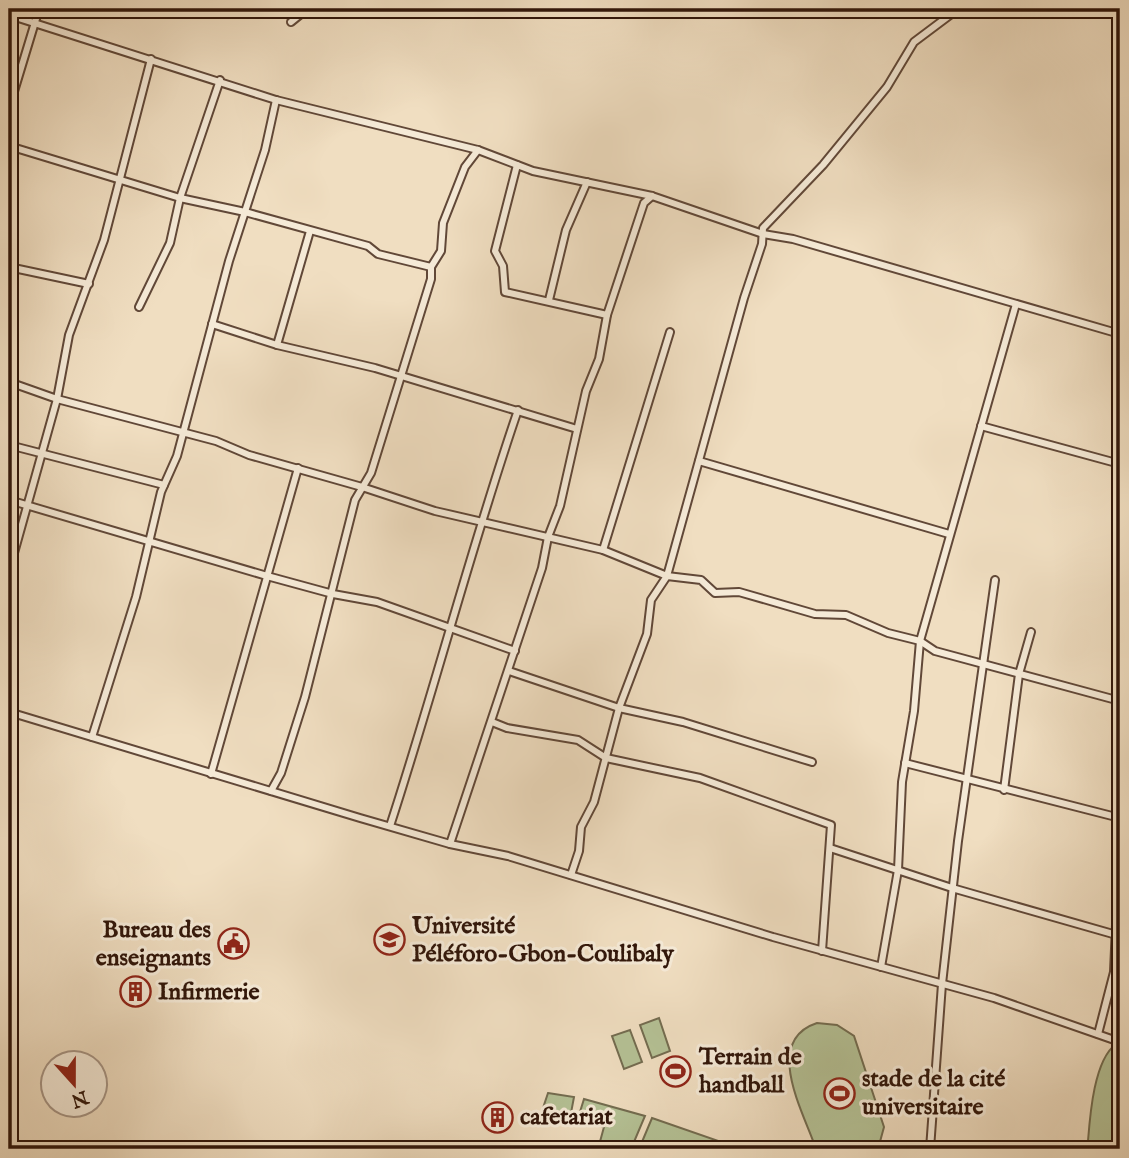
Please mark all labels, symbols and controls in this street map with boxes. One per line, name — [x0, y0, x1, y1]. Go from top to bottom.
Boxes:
place label: Université Péléforo-Gbon-Coulibaly — [411, 911, 675, 970]
place label: Bureau des enseignants — [96, 915, 212, 974]
school or university icon: Université Péléforo-Gbon-Coulibaly — [372, 923, 406, 957]
public building icon: Bureau des enseignants — [217, 927, 251, 961]
building icon: Infirmerie — [118, 975, 152, 1009]
place label: Infirmerie — [158, 977, 260, 1008]
place label: Terrain de handball — [698, 1042, 802, 1101]
north arrow — [38, 1050, 108, 1120]
sports icon: Terrain de handball — [659, 1054, 693, 1088]
place label: stade de la cité universitaire — [862, 1064, 1005, 1123]
sports icon: stade de la cité universitaire — [822, 1076, 856, 1110]
text: N — [67, 1083, 92, 1112]
building icon: cafetariat — [480, 1100, 514, 1134]
place label: cafetariat — [520, 1102, 614, 1133]

